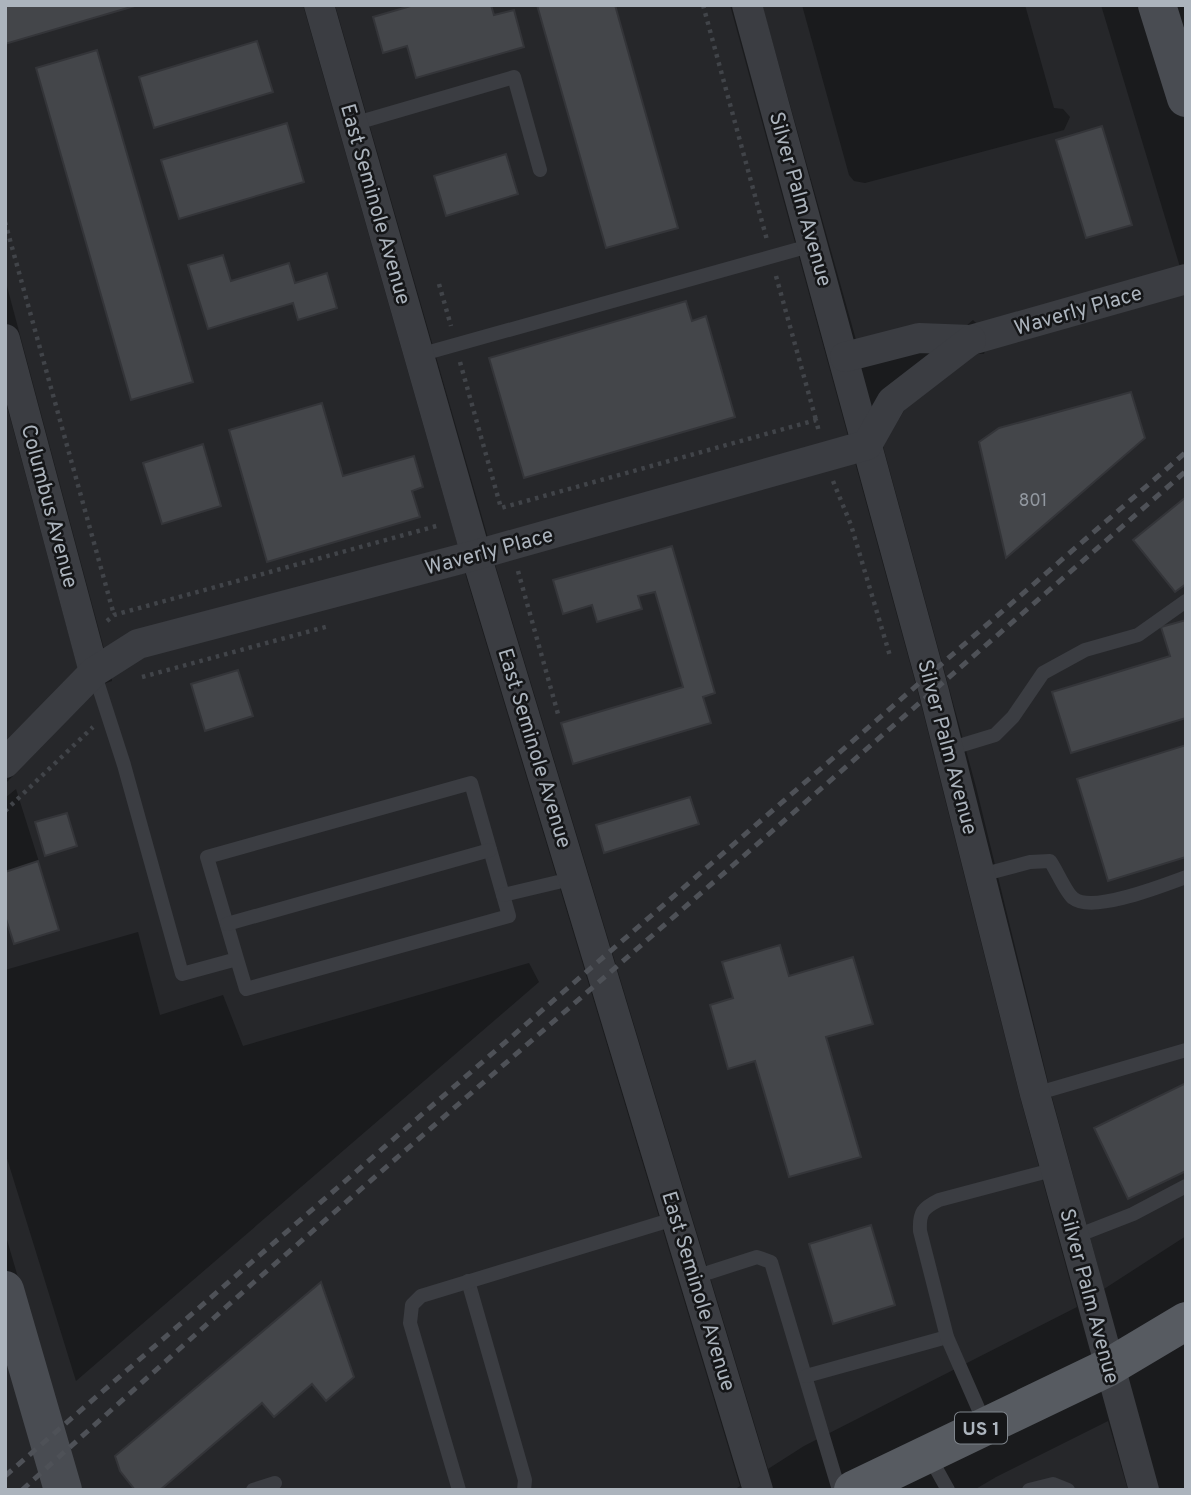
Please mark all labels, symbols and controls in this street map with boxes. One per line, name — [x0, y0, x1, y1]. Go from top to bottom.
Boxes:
street label: East Seminole Avenue — [333, 101, 416, 308]
street label: Silver Palm Avenue — [762, 109, 837, 290]
street label: Waverly Place — [1011, 280, 1146, 343]
street label: Columbus Avenue — [14, 422, 83, 591]
house number: 801 — [1018, 490, 1048, 513]
street label: Waverly Place — [422, 522, 557, 583]
street label: East Seminole Avenue — [490, 645, 577, 852]
street label: Silver Palm Avenue — [910, 657, 983, 838]
street label: East Seminole Avenue — [654, 1188, 741, 1395]
street label: Silver Palm Avenue — [1052, 1206, 1125, 1387]
road number: US 1 — [955, 1412, 1007, 1444]

